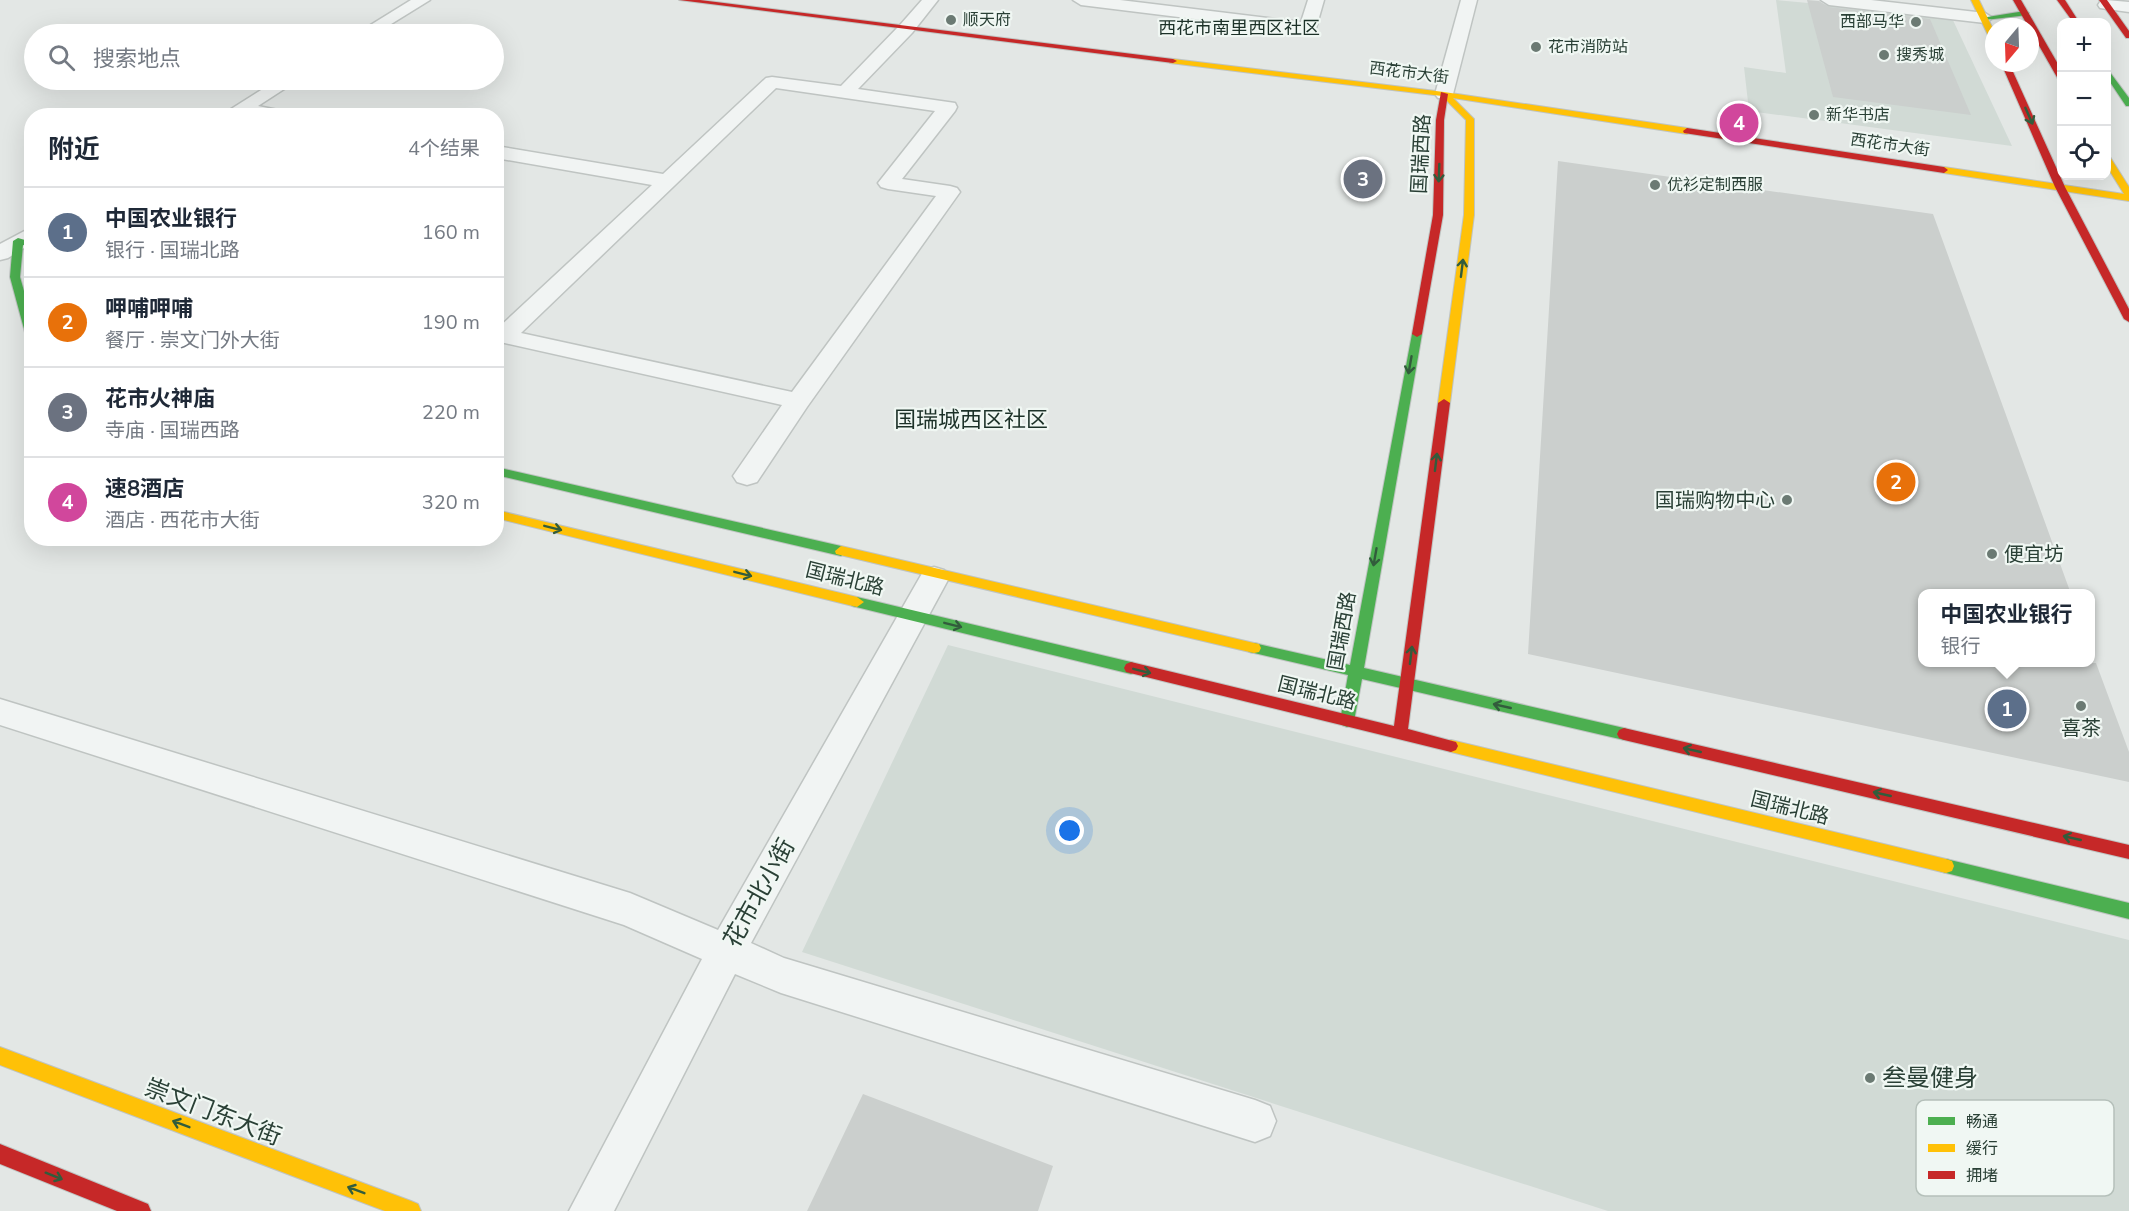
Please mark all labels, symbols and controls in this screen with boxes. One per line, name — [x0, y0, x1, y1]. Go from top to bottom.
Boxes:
place label: 顺天府 — [963, 9, 1011, 31]
place label: 西部马华 — [1840, 11, 1904, 33]
marker: 顺天府 — [944, 13, 958, 27]
marker: 西部马华 — [1909, 15, 1923, 29]
district label: 西花市南里西区社区 — [1158, 16, 1320, 40]
north arrow — [1985, 18, 2039, 72]
map controls — [2057, 18, 2111, 180]
button: + — [2057, 18, 2111, 72]
search box — [24, 24, 504, 90]
place label: 花市消防站 — [1548, 36, 1628, 58]
marker: 花市消防站 — [1529, 40, 1543, 54]
icon: search — [45, 41, 78, 74]
text: 搜索地点 — [93, 44, 181, 74]
place label: 搜秀城 — [1896, 44, 1944, 66]
marker: 搜秀城 — [1877, 48, 1891, 62]
street label: 西花市大街 — [1368, 57, 1450, 89]
button: − — [2057, 72, 2111, 126]
pin: 4 — [1720, 100, 1758, 146]
place label: 新华书店 — [1826, 104, 1890, 126]
one-way arrow — [2023, 107, 2035, 125]
marker: 新华书店 — [1807, 108, 1821, 122]
street label: 国瑞西路 — [1405, 113, 1437, 195]
button: locate — [2057, 126, 2111, 180]
street label: 西花市大街 — [1849, 129, 1931, 161]
text: 附近 — [48, 132, 100, 167]
text: 4个结果 — [408, 135, 480, 162]
pin: 3 — [1344, 156, 1382, 201]
one-way arrow — [1433, 162, 1445, 182]
place label: 优衫定制西服 — [1667, 174, 1763, 196]
marker: 优衫定制西服 — [1648, 178, 1662, 192]
text: 中国农业银行 — [105, 204, 237, 234]
text: 1 — [62, 219, 74, 246]
text: 160 m — [422, 219, 480, 246]
text: 银行 · 国瑞北路 — [105, 237, 240, 264]
one-way arrow — [1456, 259, 1467, 279]
text: 呷哺呷哺 — [105, 294, 193, 324]
text: 2 — [62, 309, 74, 336]
text: 190 m — [422, 309, 480, 336]
text: 餐厅 · 崇文门外大街 — [105, 327, 280, 354]
one-way arrow — [1404, 355, 1415, 375]
text: 花市火神庙 — [105, 384, 215, 414]
text: 3 — [62, 399, 74, 426]
text: 220 m — [422, 399, 480, 426]
district label: 国瑞城西区社区 — [894, 405, 1048, 435]
text: 寺庙 · 国瑞西路 — [105, 417, 240, 444]
one-way arrow — [1431, 452, 1442, 472]
pin: 2 — [1876, 460, 1916, 504]
text: 速8酒店 — [105, 474, 184, 504]
place label: 国瑞购物中心 — [1655, 487, 1775, 514]
text: 4 — [62, 489, 74, 516]
text: 320 m — [422, 489, 480, 516]
marker: 国瑞购物中心 — [1780, 493, 1794, 507]
text: 酒店 · 西花市大街 — [105, 507, 260, 534]
one-way arrow — [544, 522, 563, 534]
place label: 便宜坊 — [2004, 541, 2064, 568]
one-way arrow — [1369, 547, 1380, 566]
marker: 便宜坊 — [1985, 547, 1999, 561]
street label: 国瑞北路 — [803, 556, 887, 602]
one-way arrow — [733, 568, 752, 580]
street label: 国瑞西路 — [1322, 589, 1362, 673]
popup — [1918, 589, 2095, 667]
text: 中国农业银行 — [1940, 600, 2073, 630]
one-way arrow — [943, 619, 962, 631]
text: 银行 — [1940, 633, 1980, 660]
one-way arrow — [1406, 645, 1417, 665]
one-way arrow — [1132, 665, 1151, 677]
street label: 国瑞北路 — [1275, 670, 1359, 716]
pin: 1 — [1988, 686, 2026, 732]
marker: 喜茶 — [2074, 699, 2088, 713]
one-way arrow — [1493, 700, 1512, 712]
place label: 喜茶 — [2061, 715, 2101, 742]
one-way arrow — [1683, 744, 1702, 756]
street label: 国瑞北路 — [1748, 785, 1832, 831]
one-way arrow — [1873, 788, 1892, 800]
your location — [1055, 816, 1084, 845]
one-way arrow — [2063, 832, 2082, 844]
street label: 花市北小街 — [716, 833, 802, 953]
place label: 叁曼健身 — [1882, 1062, 1978, 1094]
street label: 崇文门东大街 — [140, 1071, 286, 1153]
marker: 叁曼健身 — [1863, 1071, 1877, 1085]
legend — [1916, 1100, 2114, 1196]
text: 畅通 — [1966, 1111, 1998, 1133]
one-way arrow — [173, 1118, 191, 1129]
text: 缓行 — [1966, 1138, 1998, 1160]
text: 拥堵 — [1966, 1165, 1998, 1187]
one-way arrow — [44, 1171, 63, 1182]
one-way arrow — [347, 1184, 366, 1195]

